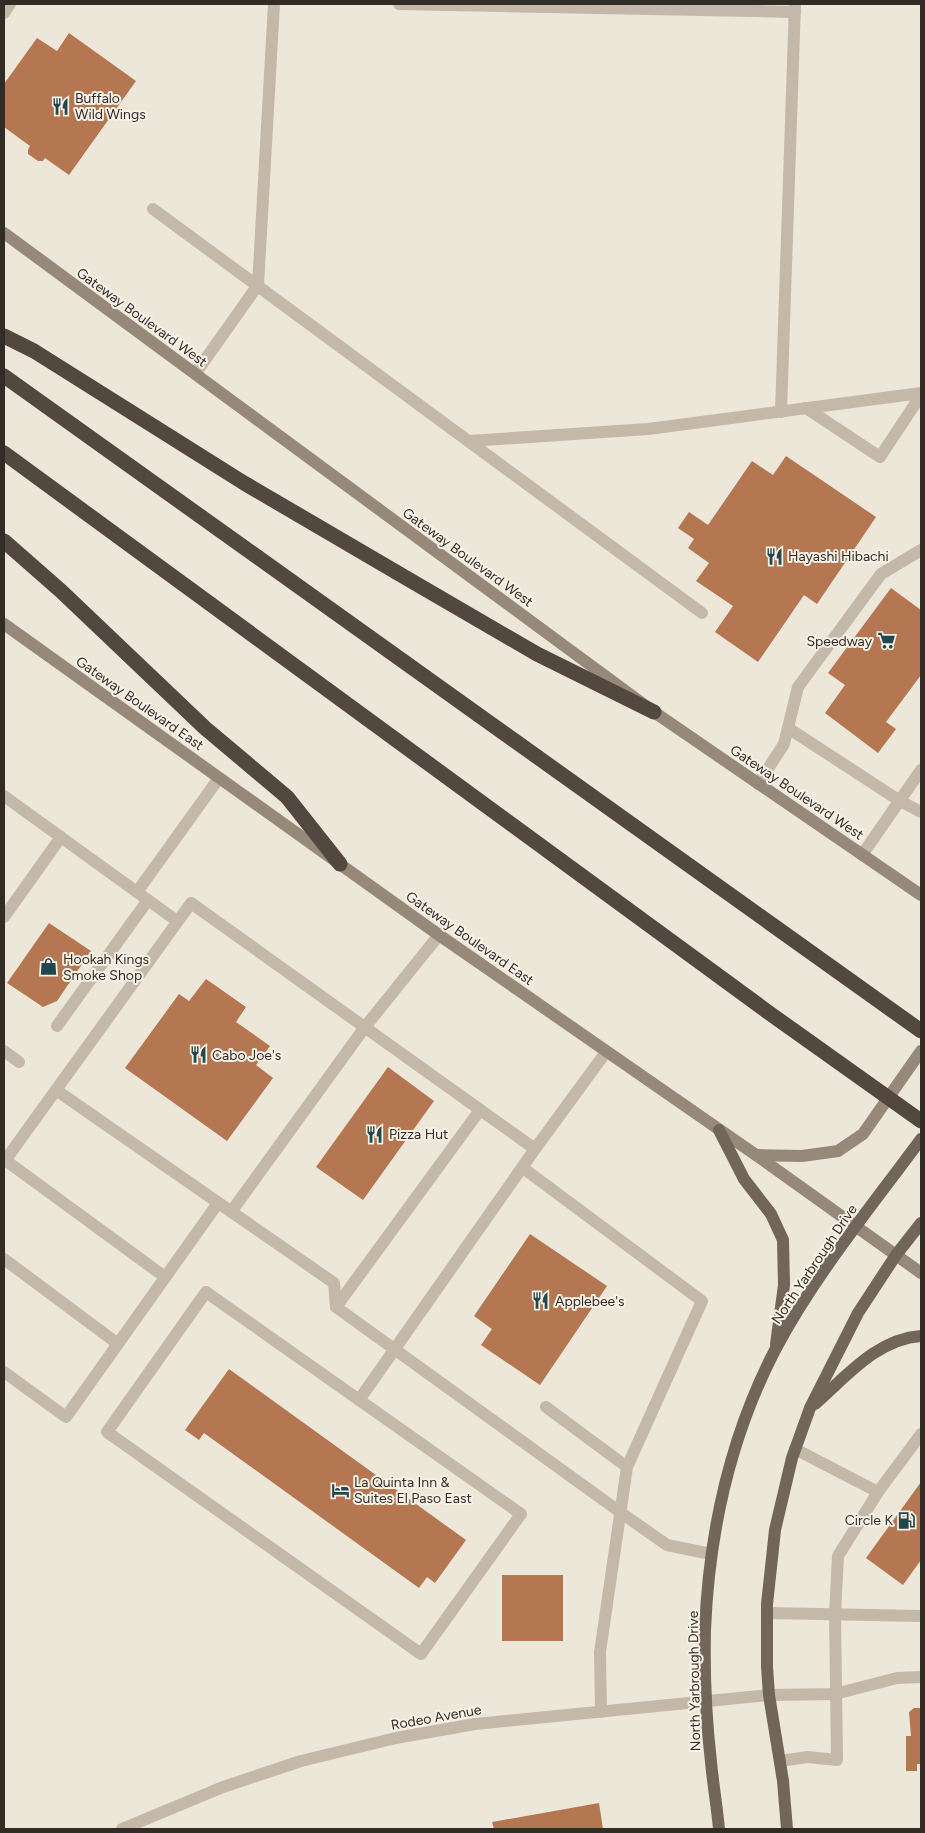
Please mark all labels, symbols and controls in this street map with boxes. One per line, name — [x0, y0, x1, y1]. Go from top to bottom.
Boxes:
place label: Buffalo Wild Wings — [75, 90, 146, 123]
restaurant icon: Buffalo Wild Wings — [51, 96, 71, 116]
street label: Gateway Boulevard West — [73, 264, 210, 370]
street label: Gateway Boulevard West — [399, 504, 536, 610]
restaurant icon: Hayashi Hibachi — [764, 546, 784, 566]
place label: Hayashi Hibachi — [788, 548, 889, 565]
supermarket icon: Speedway — [876, 631, 896, 651]
place label: Speedway — [806, 633, 873, 650]
street label: Gateway Boulevard East — [73, 653, 207, 754]
street label: Gateway Boulevard West — [727, 741, 867, 843]
street label: Gateway Boulevard East — [403, 888, 537, 989]
place label: Hookah Kings Smoke Shop — [63, 951, 149, 984]
shop icon: Hookah Kings Smoke Shop — [39, 957, 59, 977]
restaurant icon: Cabo Joe's — [188, 1045, 208, 1065]
place label: Cabo Joe's — [212, 1047, 281, 1064]
restaurant icon: Pizza Hut — [365, 1124, 385, 1144]
place label: Pizza Hut — [389, 1126, 448, 1143]
street label: North Yarbrough Drive — [768, 1201, 861, 1327]
restaurant icon: Applebee's — [531, 1291, 551, 1311]
place label: Applebee's — [555, 1293, 625, 1310]
place label: La Quinta Inn & Suites El Paso East — [354, 1474, 472, 1507]
hotel icon: La Quinta Inn & Suites El Paso East — [330, 1480, 350, 1500]
fuel station icon: Circle K — [897, 1510, 917, 1530]
place label: Circle K — [845, 1512, 893, 1529]
street label: North Yarbrough Drive — [685, 1610, 704, 1751]
street label: Rodeo Avenue — [389, 1701, 483, 1734]

